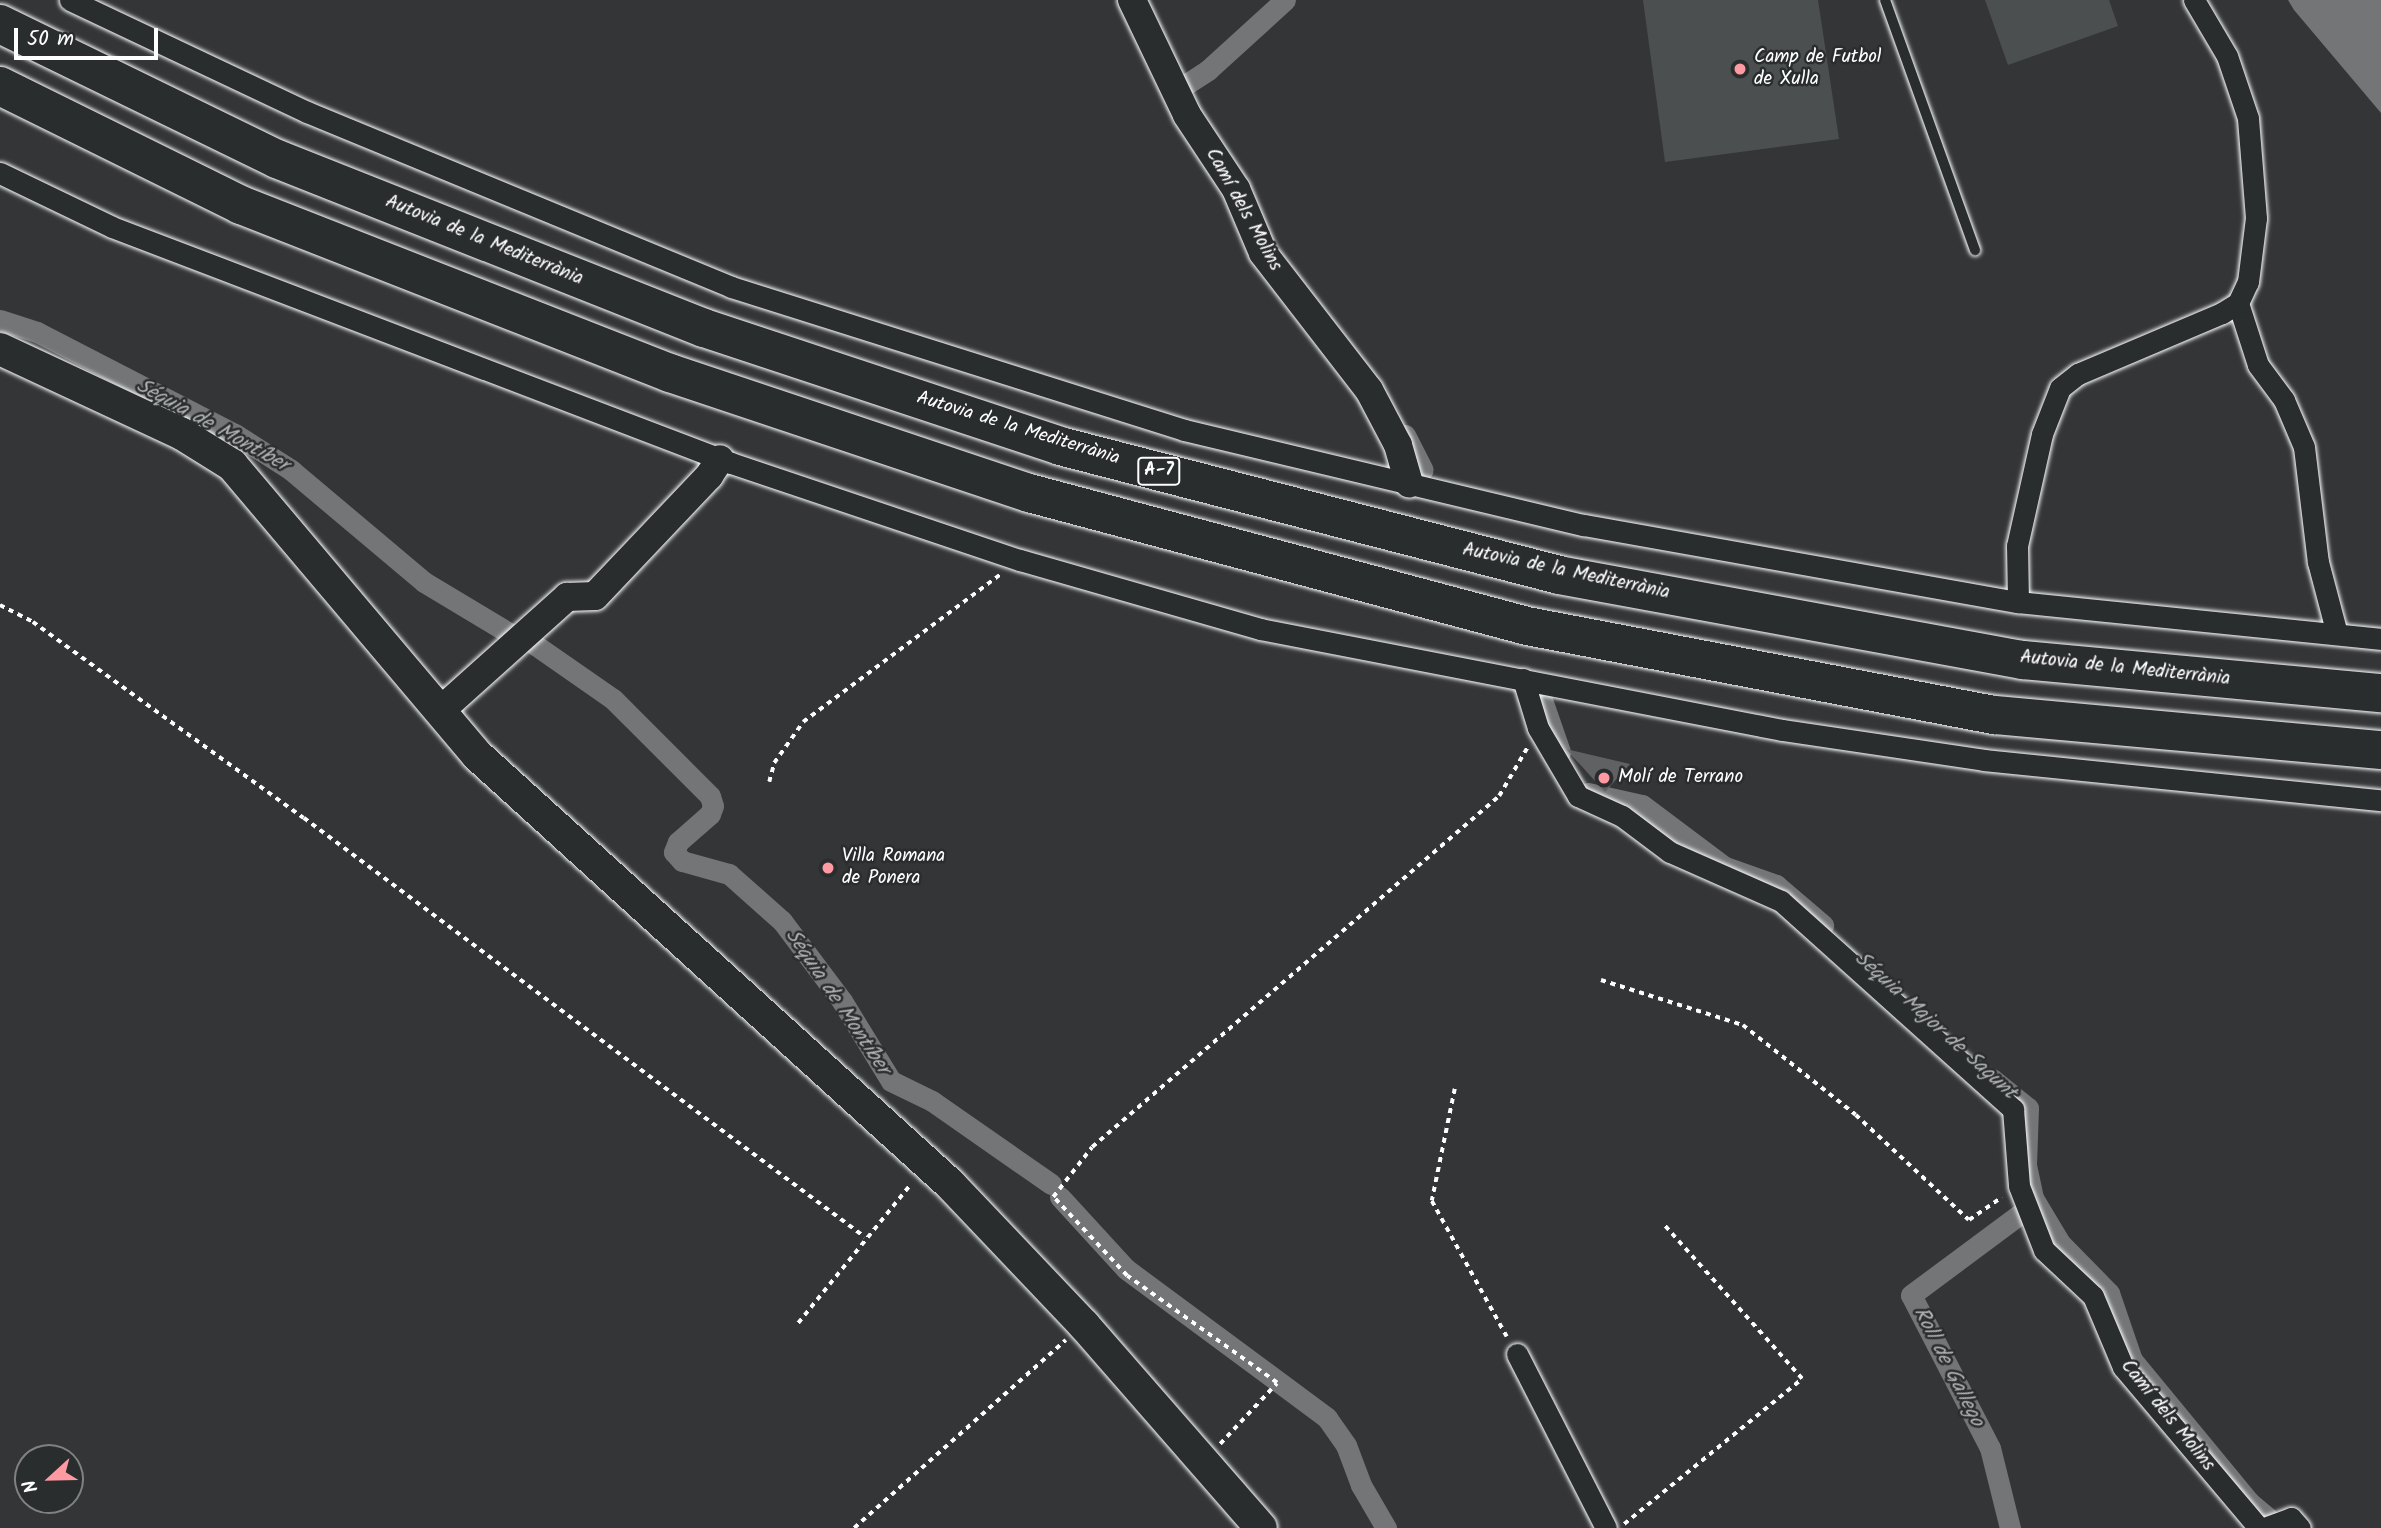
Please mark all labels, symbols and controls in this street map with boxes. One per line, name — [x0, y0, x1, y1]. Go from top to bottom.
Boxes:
scale bar — [18, 14, 161, 58]
text: 50 m — [27, 23, 74, 56]
place label: Camp de Futbol de Xulla — [1754, 47, 1881, 91]
marker: Camp de Futbol de Xulla — [1732, 61, 1748, 77]
street label: Camí dels Molins — [1200, 145, 1286, 275]
street label: Autovia de la Mediterrània — [382, 191, 586, 291]
water label: Séquia de Montíber — [132, 374, 292, 478]
street label: Autovia de la Mediterrània — [914, 387, 1122, 471]
road number: A-7 — [1136, 457, 1182, 486]
street label: Autovia de la Mediterrània — [1460, 539, 1672, 605]
street label: Autovia de la Mediterrània — [2019, 647, 2231, 691]
place label: Molí de Terrano — [1618, 767, 1743, 789]
marker: Molí de Terrano — [1596, 770, 1612, 786]
place label: Villa Romana de Ponera — [842, 846, 945, 890]
marker: Villa Romana de Ponera — [820, 860, 836, 876]
water label: Séquia de Montíber — [779, 925, 895, 1079]
water label: Séquia Major de Sagunt — [1849, 947, 2021, 1105]
water label: Roll de Gallego — [1907, 1303, 1989, 1431]
street label: Camí dels Molins — [2115, 1356, 2219, 1476]
north arrow — [14, 1444, 84, 1514]
text: N — [15, 1475, 48, 1497]

